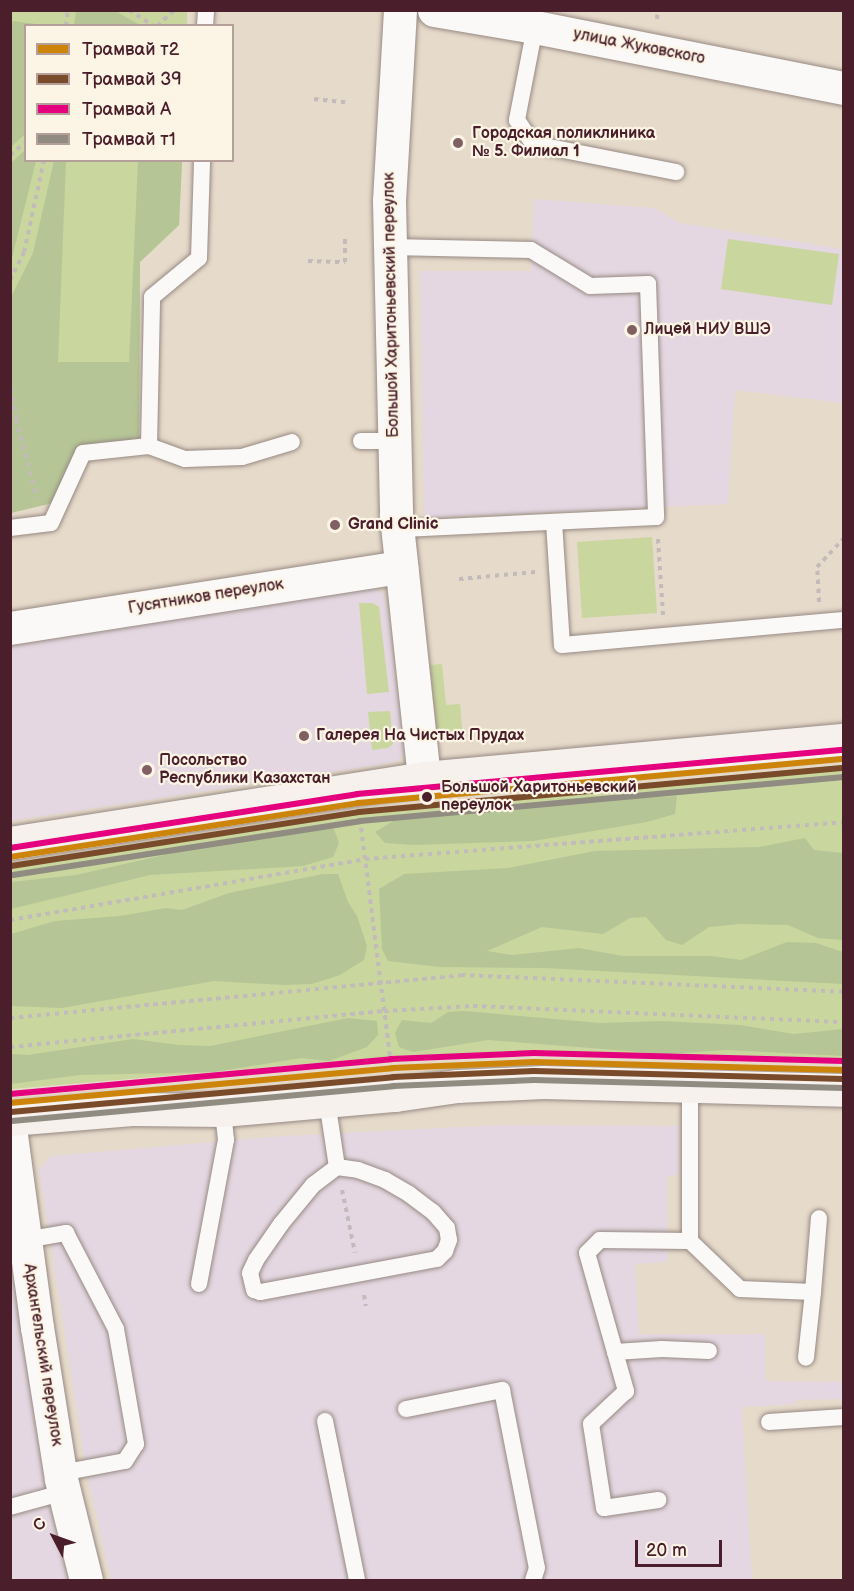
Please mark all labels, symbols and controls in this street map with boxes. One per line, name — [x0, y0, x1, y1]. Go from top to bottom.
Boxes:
legend — [24, 24, 234, 162]
street label: улица Жуковского — [572, 25, 706, 69]
text: Трамвай т2 — [82, 39, 179, 60]
text: Трамвай 39 — [82, 69, 182, 90]
text: Трамвай А — [82, 99, 171, 120]
place label: Городская поликлиника № 5. Филиал 1 — [472, 124, 655, 162]
text: Трамвай т1 — [82, 129, 176, 150]
marker: Городская поликлиника № 5. Филиал 1 — [449, 134, 467, 152]
street label: Большой Харитоньевский переулок — [380, 172, 404, 438]
place label: Лицей НИУ ВШЭ — [644, 320, 771, 340]
marker: Лицей НИУ ВШЭ — [625, 323, 639, 337]
place label: Grand Clinic — [348, 515, 438, 535]
marker: Grand Clinic — [326, 516, 344, 534]
street label: Гусятников переулок — [127, 575, 285, 619]
place label: Галерея На Чистых Прудах — [316, 726, 524, 746]
marker: Галерея На Чистых Прудах — [297, 729, 311, 743]
place label: Посольство Республики Казахстан — [159, 751, 331, 789]
marker: Посольство Республики Казахстан — [140, 763, 154, 777]
place label: Большой Харитоньевский переулок — [441, 778, 637, 816]
marker: Большой Харитоньевский переулок — [418, 788, 436, 806]
street label: Архангельский переулок — [18, 1262, 66, 1448]
north arrow — [24, 1507, 84, 1567]
text: С — [29, 1514, 51, 1535]
scale bar — [638, 1528, 725, 1566]
text: 20 m — [646, 1540, 687, 1561]

